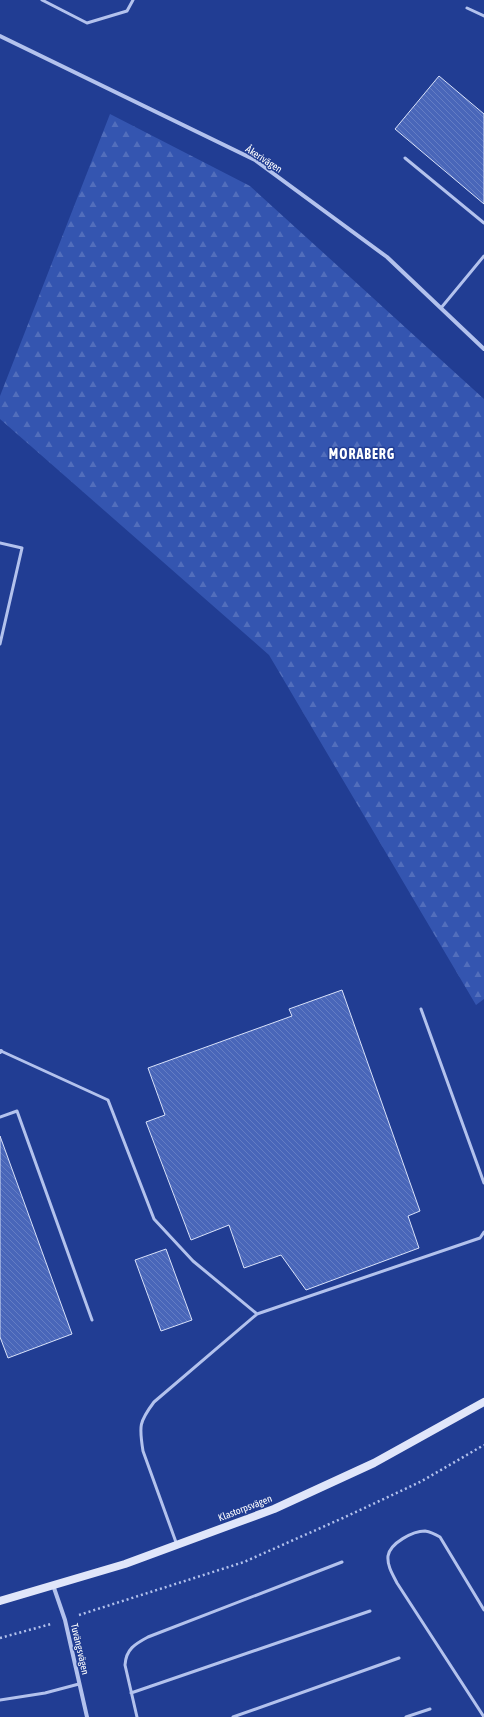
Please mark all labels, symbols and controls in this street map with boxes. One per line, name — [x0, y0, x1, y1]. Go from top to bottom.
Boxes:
street label: Åkerivägen — [244, 143, 284, 175]
district label: MORABERG — [329, 446, 395, 462]
street label: Klastorpsvägen — [217, 1493, 274, 1523]
street label: Tuvängsvägen — [69, 1622, 91, 1676]

